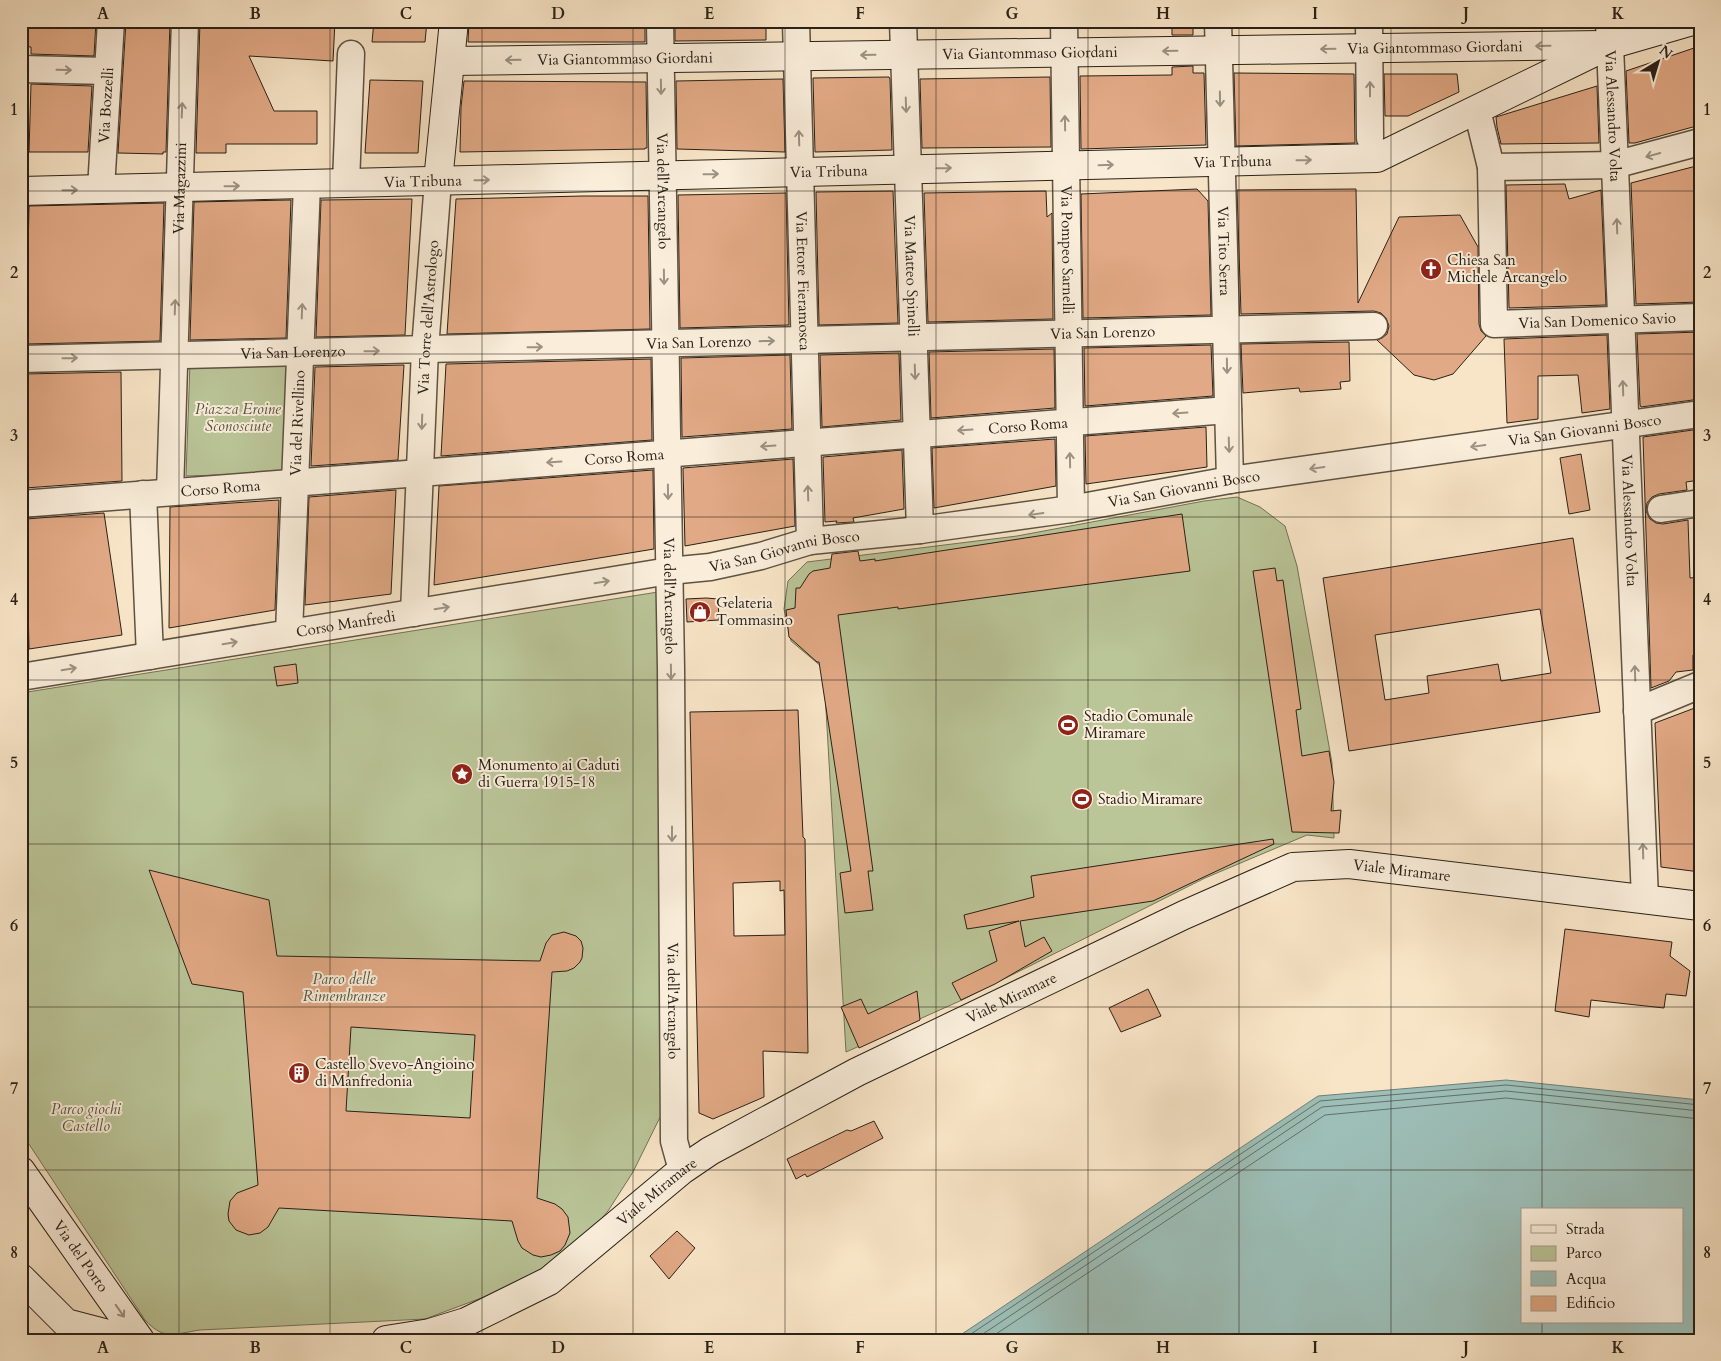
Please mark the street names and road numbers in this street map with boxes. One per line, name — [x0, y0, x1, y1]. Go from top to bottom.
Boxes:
street label: Via Giantommaso Giordani — [1347, 36, 1523, 59]
street label: Via Giantommaso Giordani — [942, 42, 1118, 64]
street label: Via Giantommaso Giordani — [537, 47, 713, 70]
street label: Via Alessandro Volta — [1600, 50, 1626, 183]
street label: Via Bozzelli — [94, 67, 118, 144]
street label: Via dell'Arcangelo — [652, 132, 674, 250]
street label: Via Magazzini — [168, 142, 191, 234]
street label: Via Tribuna — [1194, 151, 1272, 172]
street label: Via Tribuna — [790, 160, 868, 182]
street label: Via Tribuna — [384, 170, 463, 192]
street label: Via Pompeo Sarnelli — [1056, 185, 1078, 315]
street label: Via Tito Serra — [1213, 206, 1235, 297]
street label: Via Ettore Fieramosca — [791, 211, 815, 352]
street label: Via Matteo Spinelli — [899, 215, 924, 337]
street label: Via Torre dell'Astrologo — [413, 239, 443, 395]
street label: Via San Domenico Savio — [1518, 308, 1676, 333]
street label: Via San Lorenzo — [1050, 321, 1155, 344]
street label: Via San Lorenzo — [646, 331, 752, 354]
street label: Via San Lorenzo — [240, 341, 346, 364]
street label: Via del Rivellino — [285, 370, 310, 477]
street label: Via San Giovanni Bosco — [1507, 410, 1662, 451]
street label: Corso Roma — [987, 412, 1069, 439]
street label: Corso Roma — [584, 444, 665, 470]
street label: Via Alessandro Volta — [1617, 454, 1642, 587]
street label: Via San Giovanni Bosco — [1106, 466, 1261, 512]
street label: Corso Roma — [180, 475, 262, 502]
street label: Via San Giovanni Bosco — [707, 526, 861, 577]
street label: Via dell'Arcangelo — [659, 537, 681, 654]
street label: Corso Manfredi — [294, 606, 397, 642]
street label: Viale Miramare — [1352, 855, 1452, 886]
street label: Via dell'Arcangelo — [663, 942, 683, 1059]
street label: Viale Miramare — [963, 968, 1060, 1028]
street label: Viale Miramare — [613, 1153, 701, 1230]
street label: Via del Porto — [49, 1216, 113, 1296]

